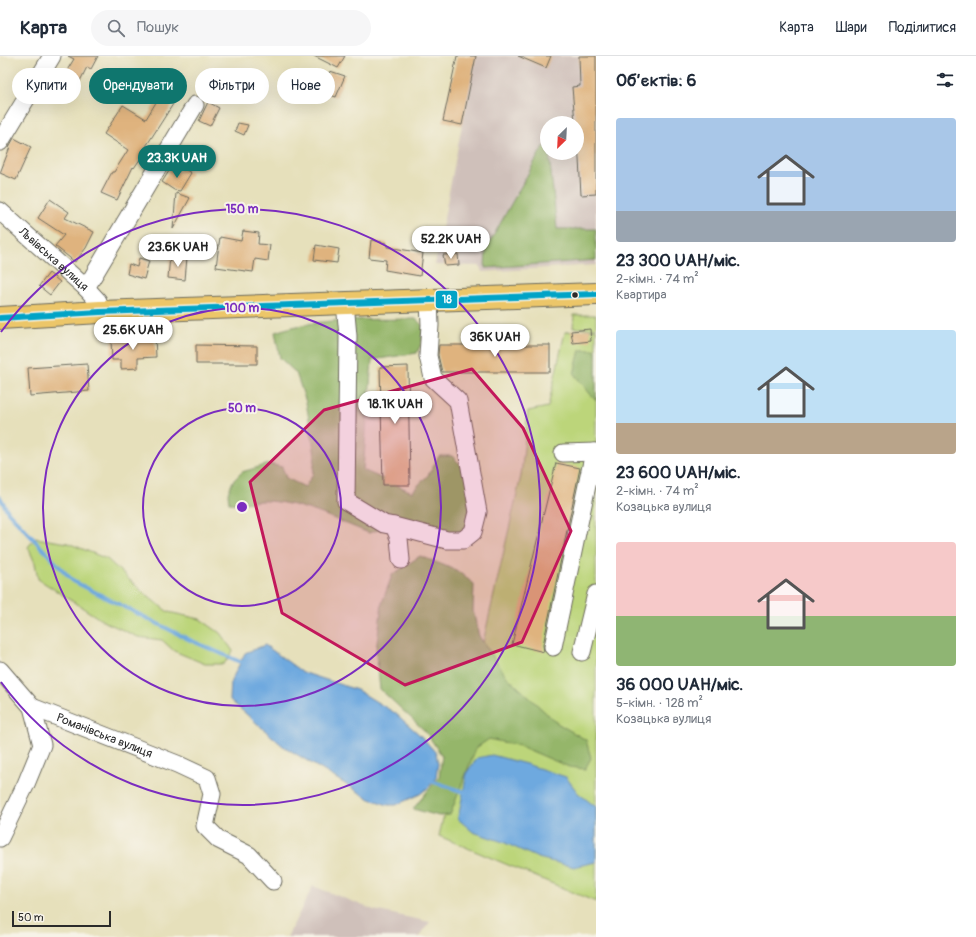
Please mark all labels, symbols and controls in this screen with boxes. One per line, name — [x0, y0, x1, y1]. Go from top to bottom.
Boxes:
search box — [91, 10, 371, 46]
text: Карта — [20, 16, 67, 40]
icon: search — [105, 17, 127, 39]
text: Пошук — [137, 18, 179, 37]
text: Карта — [779, 19, 814, 36]
text: Шари — [836, 19, 867, 36]
text: Поділитися — [889, 19, 956, 36]
chip: Купити — [12, 68, 81, 104]
chip: Орендувати — [89, 68, 187, 104]
chip: Фільтри — [195, 68, 269, 104]
chip: Нове — [277, 68, 335, 104]
icon: filters — [934, 69, 956, 91]
text: Об’єктів: 6 — [616, 70, 697, 91]
north arrow — [540, 116, 584, 160]
map controls — [540, 116, 584, 160]
icon: home — [750, 144, 822, 216]
pin: 23.3K UAH — [131, 145, 223, 179]
text: 23.3K UAH — [147, 150, 207, 166]
text: 150 m — [226, 202, 259, 217]
street label: Львівська вулиця — [15, 223, 92, 294]
pin: 52.2K UAH — [405, 226, 497, 260]
text: 52.2K UAH — [421, 231, 481, 247]
pin: 23.6K UAH — [132, 234, 224, 268]
text: 23.6K UAH — [148, 239, 208, 255]
text: 23 300 UAH/міс. — [616, 250, 740, 271]
text: 2-кімн. · 74 m² — [616, 271, 699, 287]
text: Квартира — [616, 287, 667, 303]
line badge: 18 — [435, 290, 458, 309]
unlabelled marker — [570, 290, 580, 300]
text: 18 — [442, 293, 452, 306]
text: 100 m — [225, 301, 260, 316]
pin: 25.6K UAH — [87, 317, 179, 351]
text: 25.6K UAH — [103, 322, 163, 338]
pin: 36K UAH — [458, 324, 532, 358]
text: 36K UAH — [470, 329, 520, 345]
icon: home — [750, 356, 822, 428]
pin: 18.1K UAH — [349, 391, 441, 425]
text: 18.1K UAH — [367, 396, 423, 412]
text: 50 m — [228, 401, 256, 416]
text: 23 600 UAH/міс. — [616, 462, 741, 483]
text: 2-кімн. · 74 m² — [616, 483, 699, 499]
text: Козацька вулиця — [616, 499, 711, 515]
centre of rings — [235, 500, 249, 514]
icon: home — [750, 568, 822, 640]
text: 36 000 UAH/міс. — [616, 674, 743, 695]
text: 5-кімн. · 128 m² — [616, 695, 703, 711]
street label: Романівська вулиця — [54, 710, 155, 761]
text: Козацька вулиця — [616, 711, 711, 727]
scale bar — [12, 909, 111, 928]
text: 50 m — [18, 911, 44, 924]

